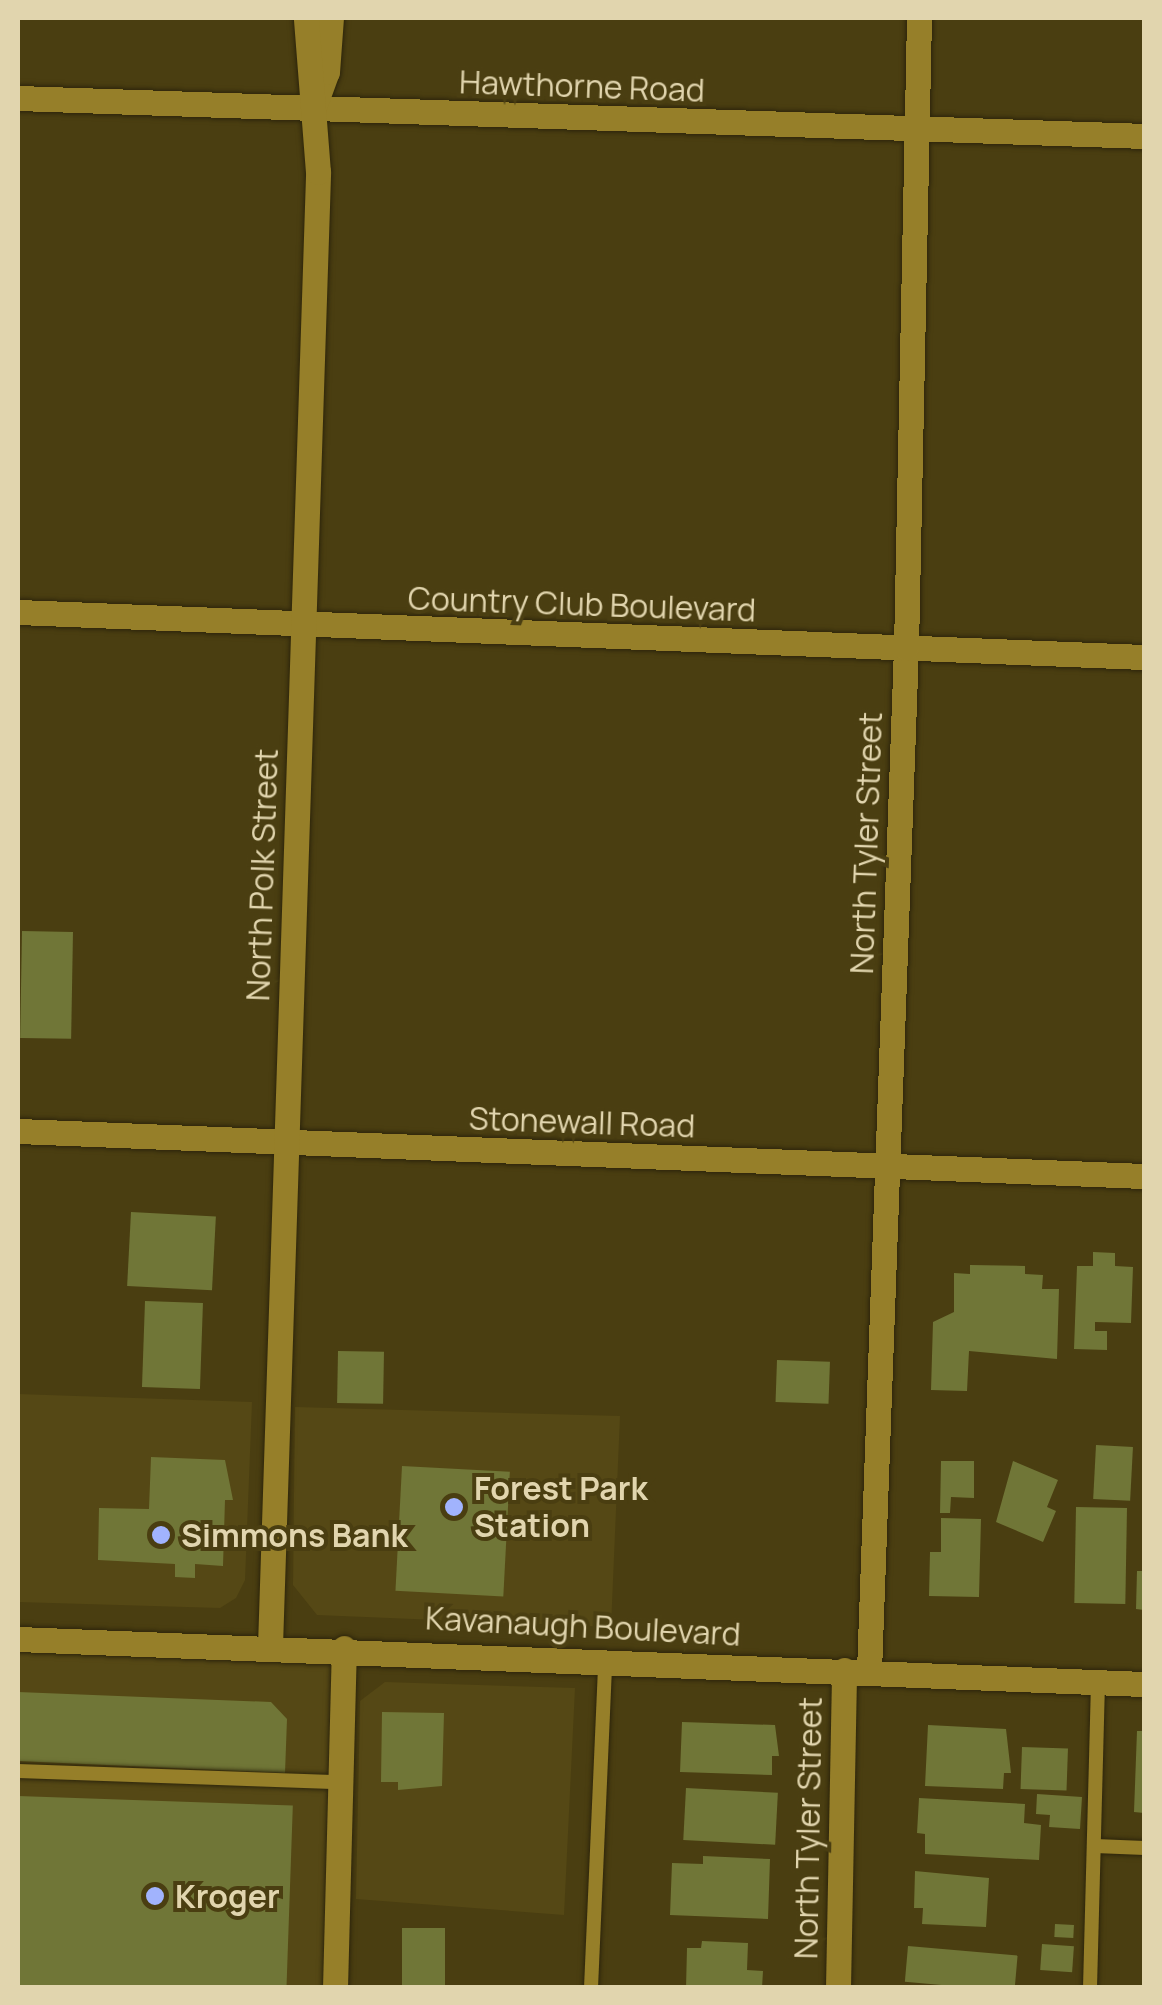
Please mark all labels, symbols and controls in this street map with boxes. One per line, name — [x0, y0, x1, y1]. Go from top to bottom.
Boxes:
street label: Hawthorne Road — [459, 63, 705, 109]
street label: Country Club Boulevard — [407, 579, 757, 629]
street label: North Tyler Street — [842, 711, 890, 975]
street label: North Polk Street — [238, 748, 286, 1002]
street label: Stonewall Road — [468, 1099, 696, 1145]
place label: Forest Park Station — [474, 1470, 648, 1545]
marker: Forest Park Station — [443, 1496, 465, 1518]
place label: Simmons Bank — [181, 1516, 408, 1554]
marker: Simmons Bank — [150, 1524, 172, 1546]
street label: Kavanaugh Boulevard — [424, 1599, 742, 1653]
street label: North Tyler Street — [787, 1696, 829, 1960]
place label: Kroger — [175, 1877, 280, 1915]
marker: Kroger — [144, 1885, 166, 1907]

